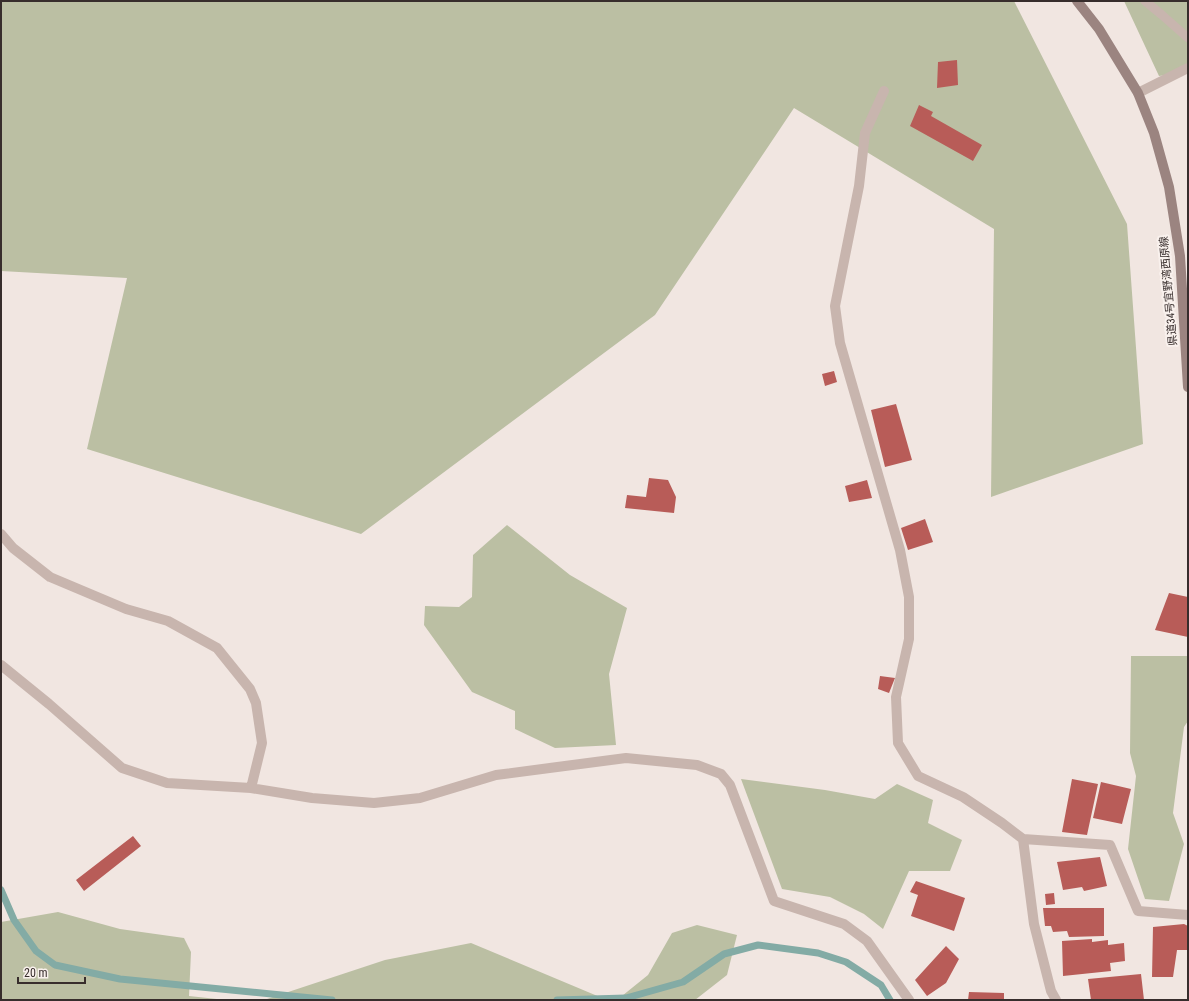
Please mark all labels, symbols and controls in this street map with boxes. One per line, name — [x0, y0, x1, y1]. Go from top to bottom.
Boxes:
street label: 県道34号宜野湾西原線 — [1157, 236, 1180, 346]
scale bar — [18, 959, 85, 985]
text: 20 m — [24, 966, 48, 980]

